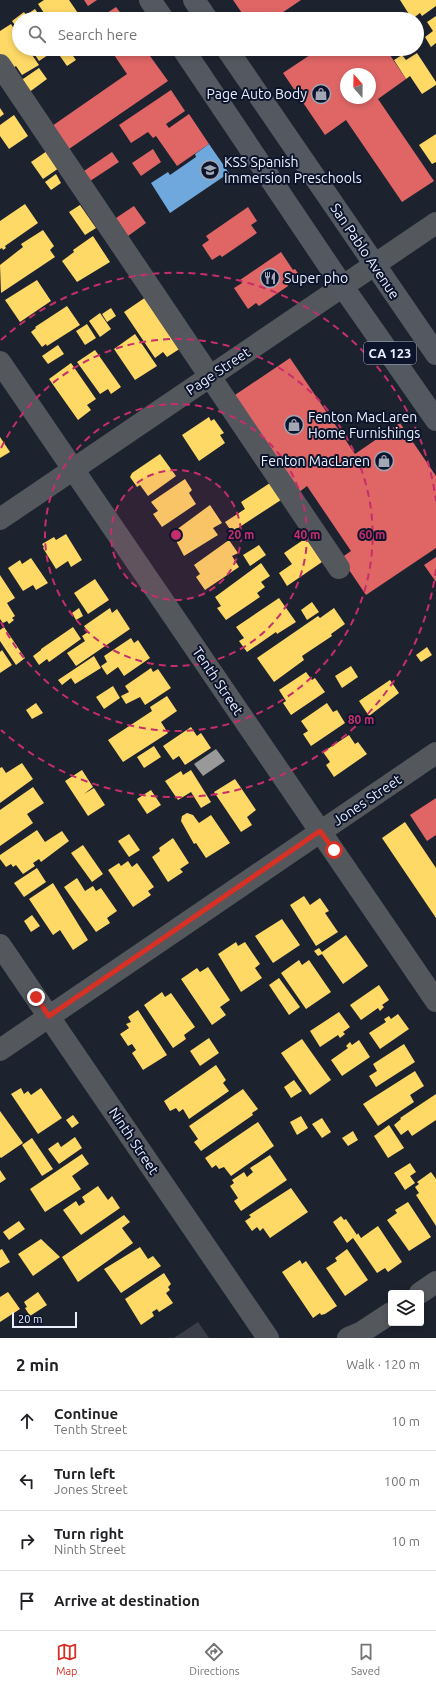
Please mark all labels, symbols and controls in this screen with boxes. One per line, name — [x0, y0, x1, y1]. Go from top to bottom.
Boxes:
search box — [12, 12, 424, 56]
icon: search — [26, 23, 48, 45]
text: Search here — [58, 26, 137, 43]
north arrow — [340, 68, 376, 104]
shop icon: Page Auto Body — [310, 83, 332, 105]
place label: Page Auto Body — [207, 86, 307, 102]
place label: KSS Spanish Immersion Preschools — [224, 154, 362, 186]
school or university icon: KSS Spanish Immersion Preschools — [199, 159, 221, 181]
street label: San Pablo Avenue — [327, 200, 403, 302]
restaurant icon: Super pho — [259, 267, 281, 289]
place label: Super pho — [284, 270, 348, 286]
road number: CA 123 — [364, 342, 416, 364]
street label: Page Street — [183, 344, 253, 398]
place label: Fenton MacLaren Home Furnishings — [308, 409, 420, 441]
shop icon: Fenton MacLaren Home Furnishings — [283, 414, 305, 436]
shop icon: Fenton MacLaren — [373, 450, 395, 472]
place label: Fenton MacLaren — [261, 453, 370, 469]
centre of rings — [169, 528, 183, 542]
text: 20 m — [228, 528, 254, 541]
text: 40 m — [294, 528, 320, 541]
text: 60 m — [359, 528, 385, 541]
street label: Tenth Street — [189, 644, 247, 718]
text: 80 m — [348, 713, 374, 726]
street label: Jones Street — [330, 771, 405, 829]
route start — [325, 841, 343, 859]
route end — [27, 988, 45, 1006]
street label: Ninth Street — [106, 1105, 162, 1178]
map controls — [388, 1290, 424, 1326]
button: layers — [388, 1290, 424, 1326]
scale bar — [12, 1310, 77, 1329]
text: 20 m — [18, 1313, 42, 1325]
text: 2 min — [16, 1355, 59, 1374]
text: Walk · 120 m — [346, 1357, 420, 1371]
text: Continue — [54, 1405, 118, 1422]
icon: ahead — [16, 1410, 38, 1432]
text: 10 m — [391, 1414, 420, 1428]
text: Tenth Street — [54, 1422, 127, 1436]
text: Turn left — [54, 1465, 115, 1482]
icon: left — [16, 1470, 38, 1492]
text: 100 m — [384, 1474, 420, 1488]
text: Jones Street — [54, 1482, 128, 1496]
text: Turn right — [54, 1525, 124, 1542]
icon: right — [16, 1530, 38, 1552]
text: 10 m — [391, 1534, 420, 1548]
text: Ninth Street — [54, 1542, 126, 1556]
icon: arrive — [16, 1590, 38, 1612]
text: Arrive at destination — [54, 1592, 200, 1609]
tab: Map — [56, 1641, 78, 1677]
tab: Directions — [189, 1641, 239, 1677]
tab: Saved — [351, 1641, 380, 1677]

